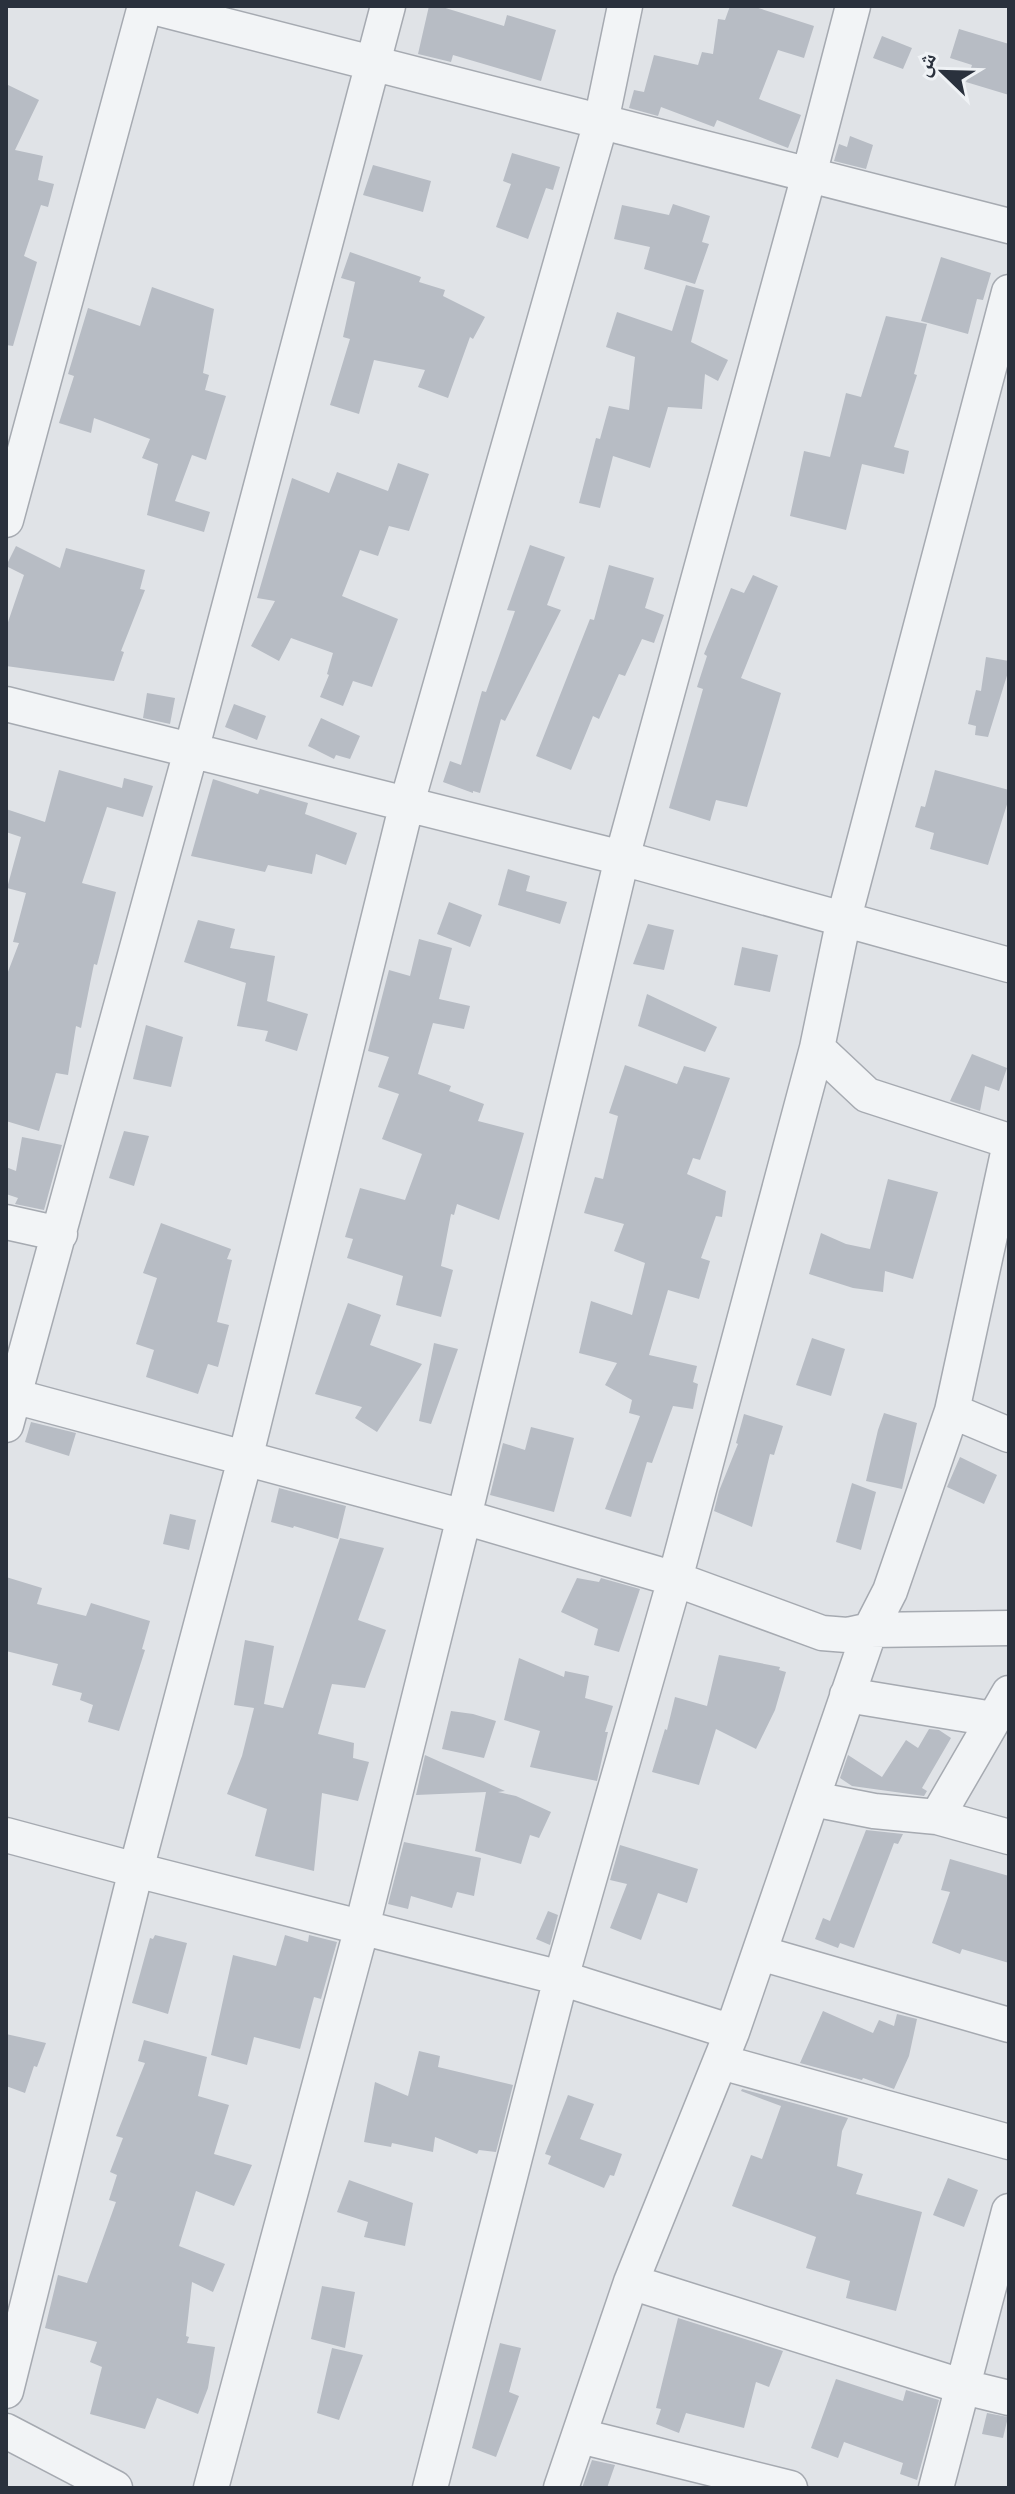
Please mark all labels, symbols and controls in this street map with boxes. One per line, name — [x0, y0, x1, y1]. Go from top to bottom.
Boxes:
north arrow — [903, 32, 983, 112]
text: ش — [905, 47, 944, 81]

